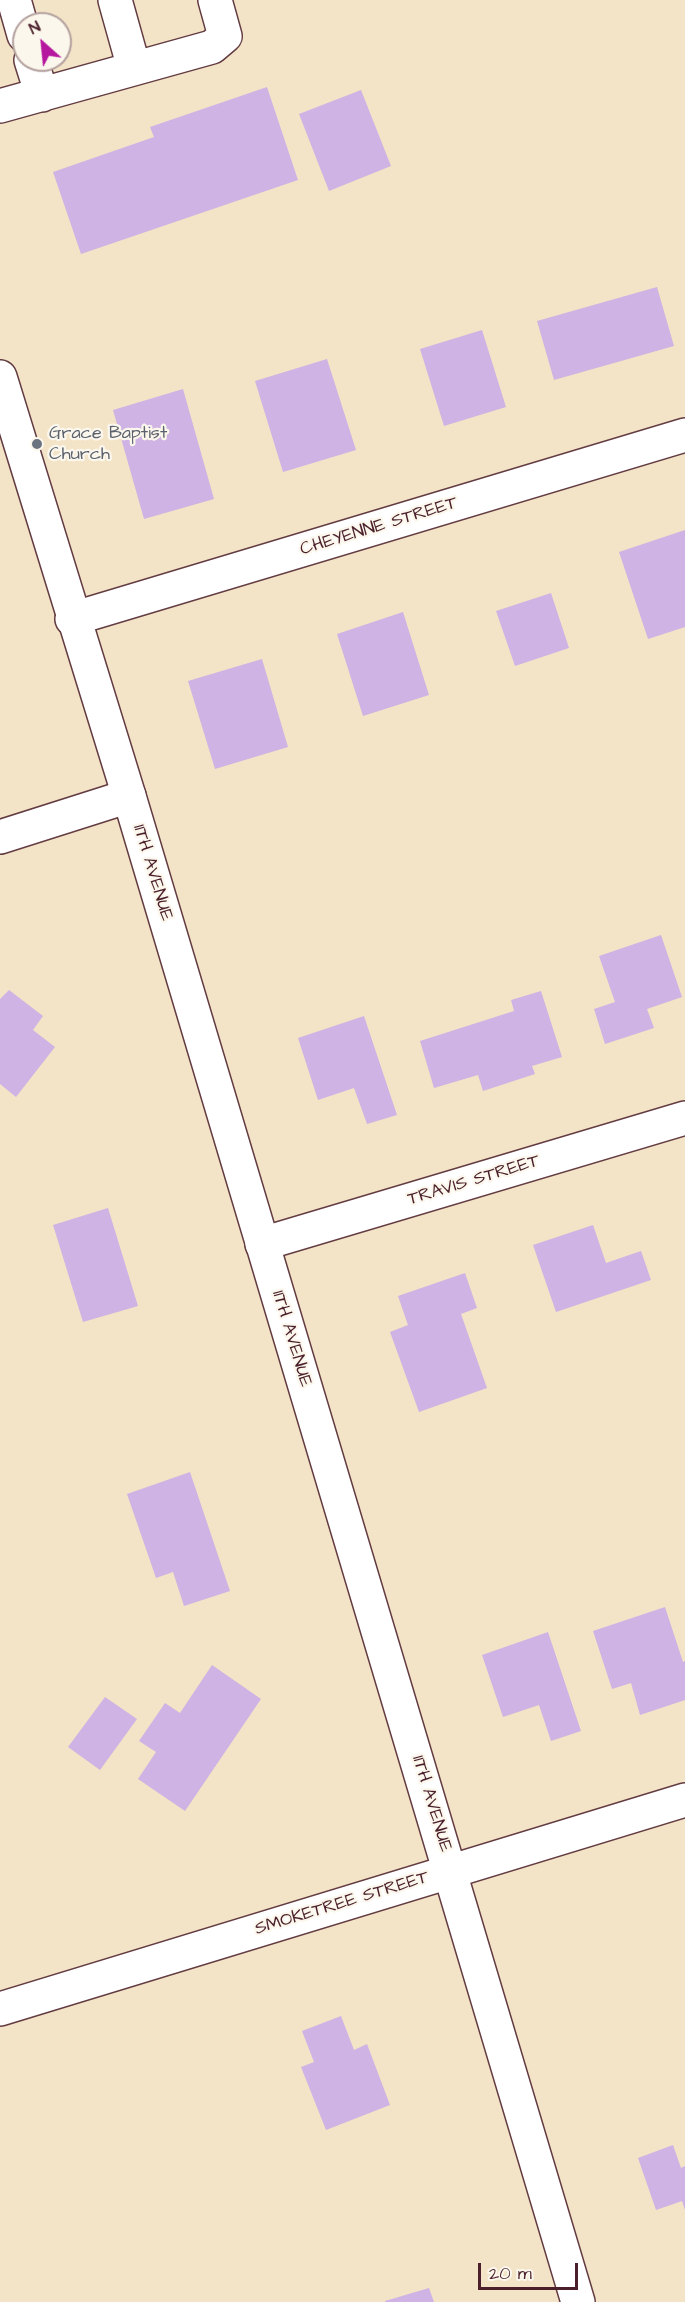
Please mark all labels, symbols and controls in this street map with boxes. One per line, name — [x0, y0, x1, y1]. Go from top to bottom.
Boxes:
north arrow — [12, 12, 72, 72]
text: N — [25, 16, 44, 40]
place label: Grace Baptist Church — [49, 423, 167, 466]
marker: Grace Baptist Church — [30, 437, 44, 451]
street label: CHEYENNE STREET — [298, 493, 460, 561]
street label: 11TH AVENUE — [127, 822, 177, 924]
street label: TRAVIS STREET — [406, 1151, 542, 1211]
street label: 11TH AVENUE — [266, 1288, 316, 1390]
street label: 11TH AVENUE — [406, 1753, 456, 1855]
street label: SMOKETREE STREET — [252, 1867, 432, 1941]
scale bar — [481, 2251, 582, 2289]
text: 20 m — [489, 2261, 532, 2286]

